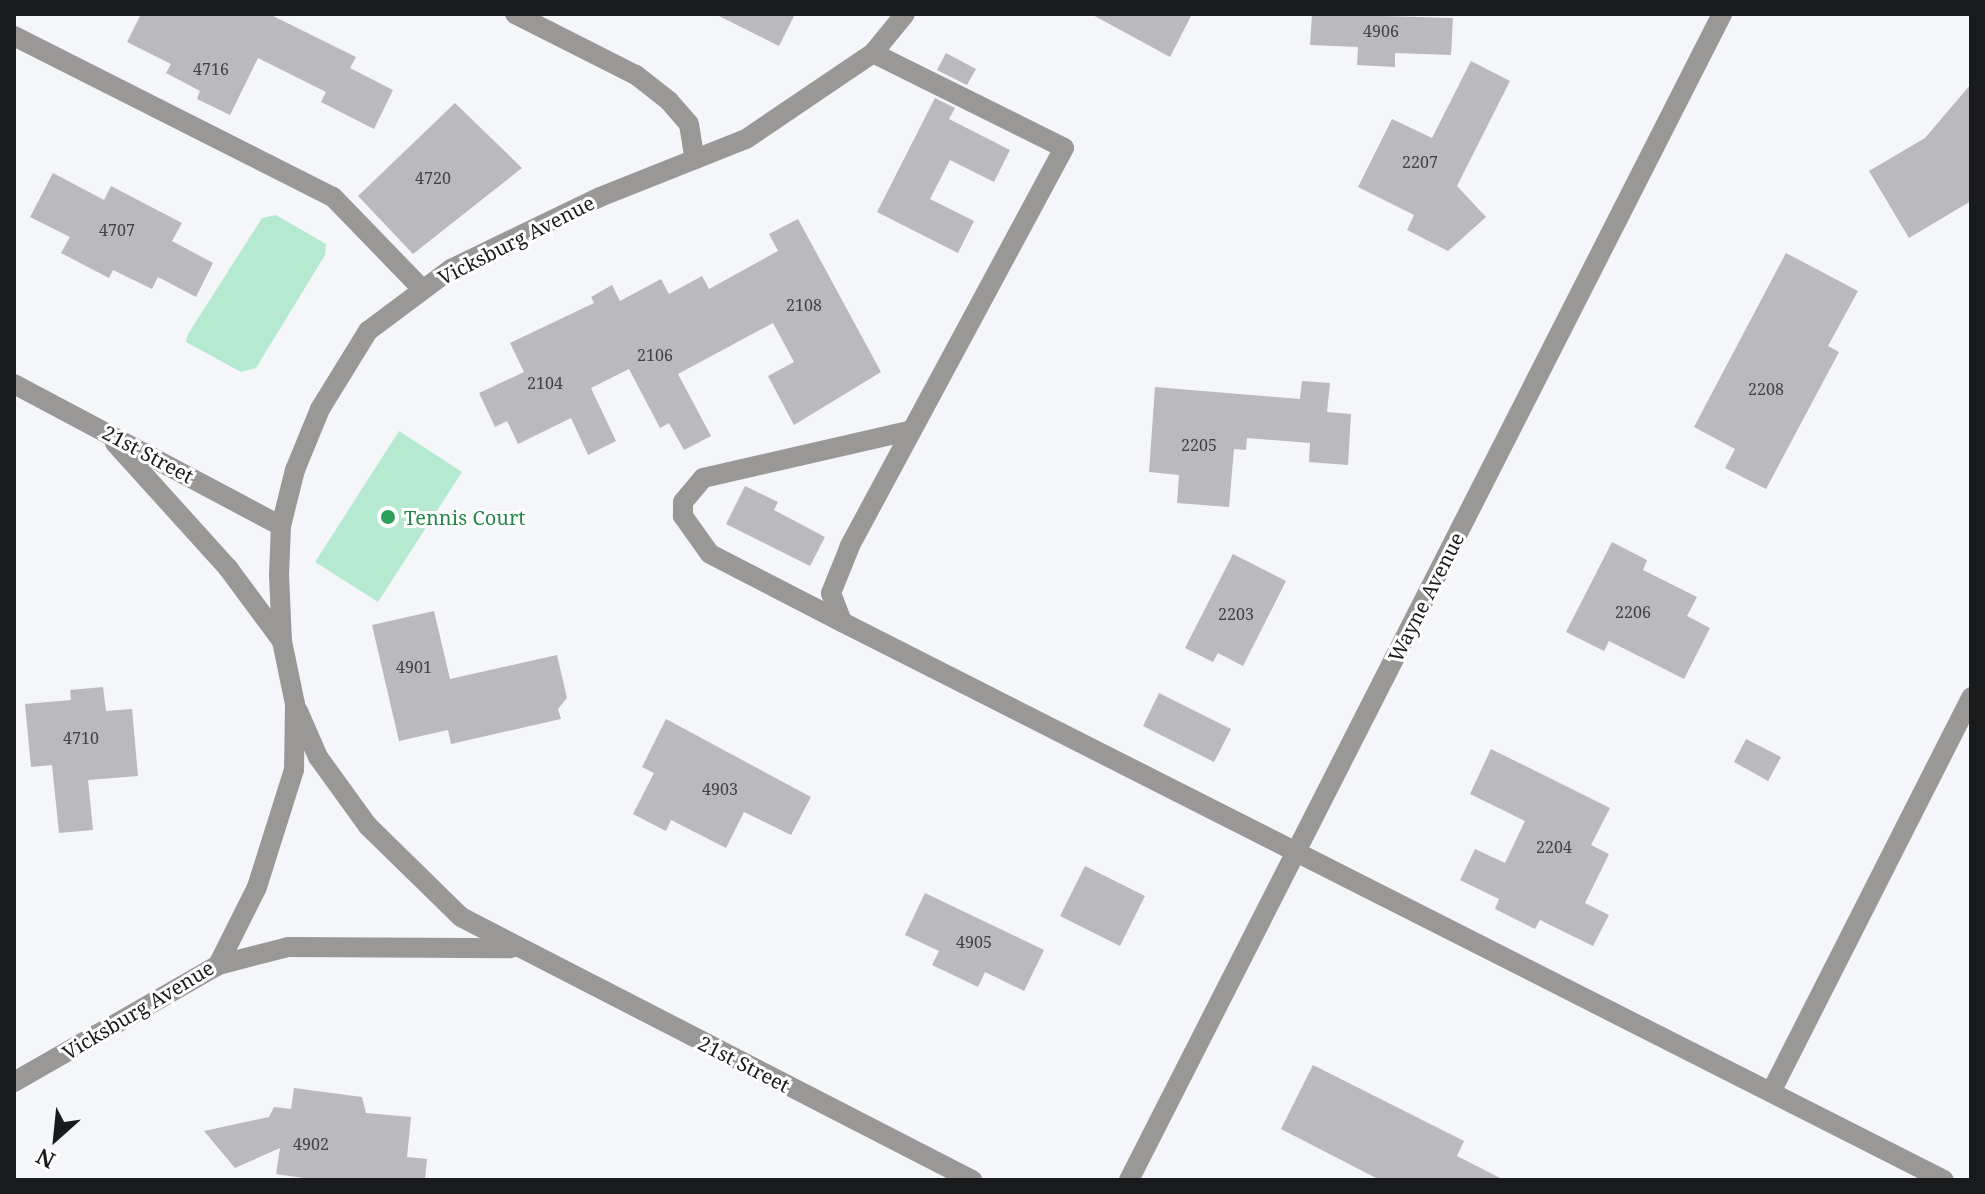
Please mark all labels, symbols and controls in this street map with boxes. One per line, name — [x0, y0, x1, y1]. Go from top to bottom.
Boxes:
house number: 4906 — [1363, 21, 1399, 41]
house number: 4716 — [193, 59, 229, 79]
house number: 2207 — [1402, 152, 1438, 172]
house number: 4720 — [415, 168, 451, 188]
street label: Vicksburg Avenue — [434, 190, 598, 290]
house number: 4707 — [99, 220, 135, 240]
house number: 2108 — [786, 295, 822, 315]
house number: 2106 — [637, 345, 673, 365]
house number: 2104 — [527, 373, 563, 393]
house number: 2208 — [1748, 379, 1784, 399]
street label: 21st Street — [98, 420, 198, 488]
house number: 2205 — [1181, 435, 1217, 455]
place label: Tennis Court — [404, 505, 525, 529]
marker: Tennis Court — [379, 508, 397, 526]
street label: Wayne Avenue — [1383, 528, 1469, 666]
house number: 2206 — [1615, 602, 1651, 622]
house number: 2203 — [1218, 604, 1254, 624]
house number: 4901 — [396, 657, 432, 677]
house number: 4710 — [63, 728, 99, 748]
house number: 4903 — [702, 779, 738, 799]
house number: 2204 — [1536, 837, 1572, 857]
house number: 4905 — [956, 932, 992, 952]
street label: Vicksburg Avenue — [58, 955, 218, 1065]
street label: 21st Street — [694, 1031, 794, 1097]
north arrow — [16, 1098, 96, 1178]
house number: 4902 — [293, 1134, 329, 1154]
text: N — [31, 1142, 60, 1177]

